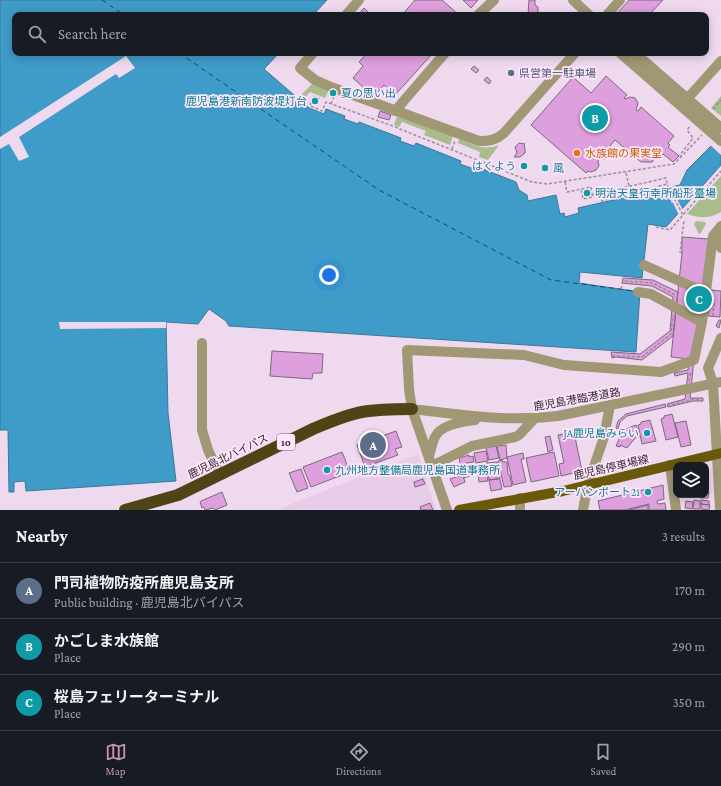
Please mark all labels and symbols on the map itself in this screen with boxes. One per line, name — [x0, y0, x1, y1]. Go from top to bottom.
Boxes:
place label: 県営第一駐車場 — [519, 67, 596, 79]
marker: 県営第一駐車場 — [506, 68, 516, 78]
place label: 夏の思い出 — [341, 87, 396, 99]
marker: 夏の思い出 — [328, 88, 338, 98]
place label: 鹿児島港新南防波堤灯台 — [186, 95, 307, 107]
marker: 鹿児島港新南防波堤灯台 — [310, 96, 320, 106]
pin: B — [582, 103, 608, 133]
place label: 水族館の果実堂 — [585, 147, 662, 159]
marker: 水族館の果実堂 — [572, 148, 582, 158]
place label: はくよう — [472, 160, 516, 172]
marker: はくよう — [519, 161, 529, 171]
place label: 風 — [553, 162, 564, 174]
marker: 風 — [540, 163, 550, 173]
place label: 明治天皇行幸所船形臺場 — [595, 187, 716, 199]
marker: 明治天皇行幸所船形臺場 — [582, 188, 592, 198]
your location — [319, 265, 339, 285]
pin: C — [686, 284, 712, 314]
street label: 鹿児島港臨港道路 — [533, 385, 621, 413]
place label: JA鹿児島みらい — [562, 427, 639, 440]
marker: JA鹿児島みらい — [642, 428, 652, 438]
pin: A — [360, 430, 386, 460]
street label: 鹿児島北バイパス — [186, 431, 270, 481]
road number: 10 — [277, 434, 295, 450]
street label: 鹿児島停車場線 — [572, 452, 650, 482]
place label: 九州地方整備局鹿児島国道事務所 — [335, 464, 501, 476]
marker: 九州地方整備局鹿児島国道事務所 — [322, 465, 332, 475]
place label: アーバンポート21 — [554, 486, 640, 498]
marker: アーバンポート21 — [643, 487, 653, 497]

